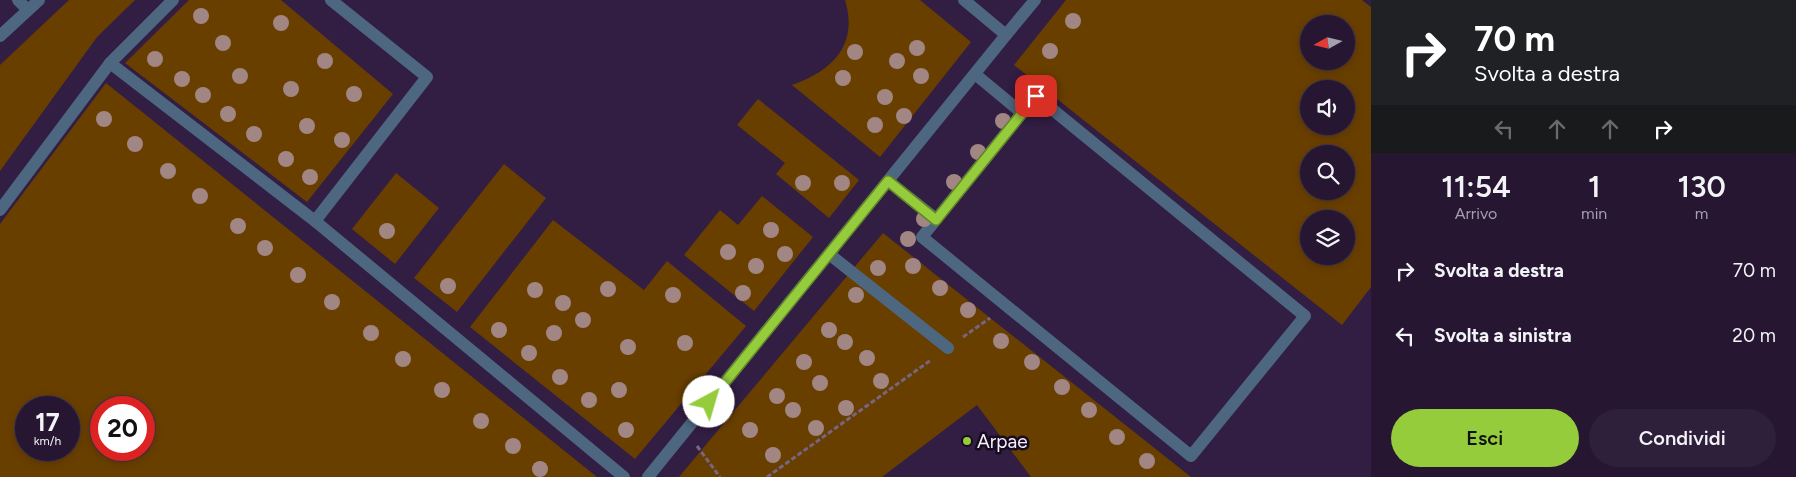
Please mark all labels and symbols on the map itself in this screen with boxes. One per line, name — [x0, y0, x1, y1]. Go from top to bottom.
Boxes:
north arrow — [1300, 15, 1355, 70]
pin — [1015, 75, 1057, 117]
position arrow — [682, 375, 734, 427]
speed limit sign: 20 — [90, 396, 155, 461]
place label: Arpae — [977, 430, 1028, 453]
marker: Arpae — [961, 435, 973, 447]

